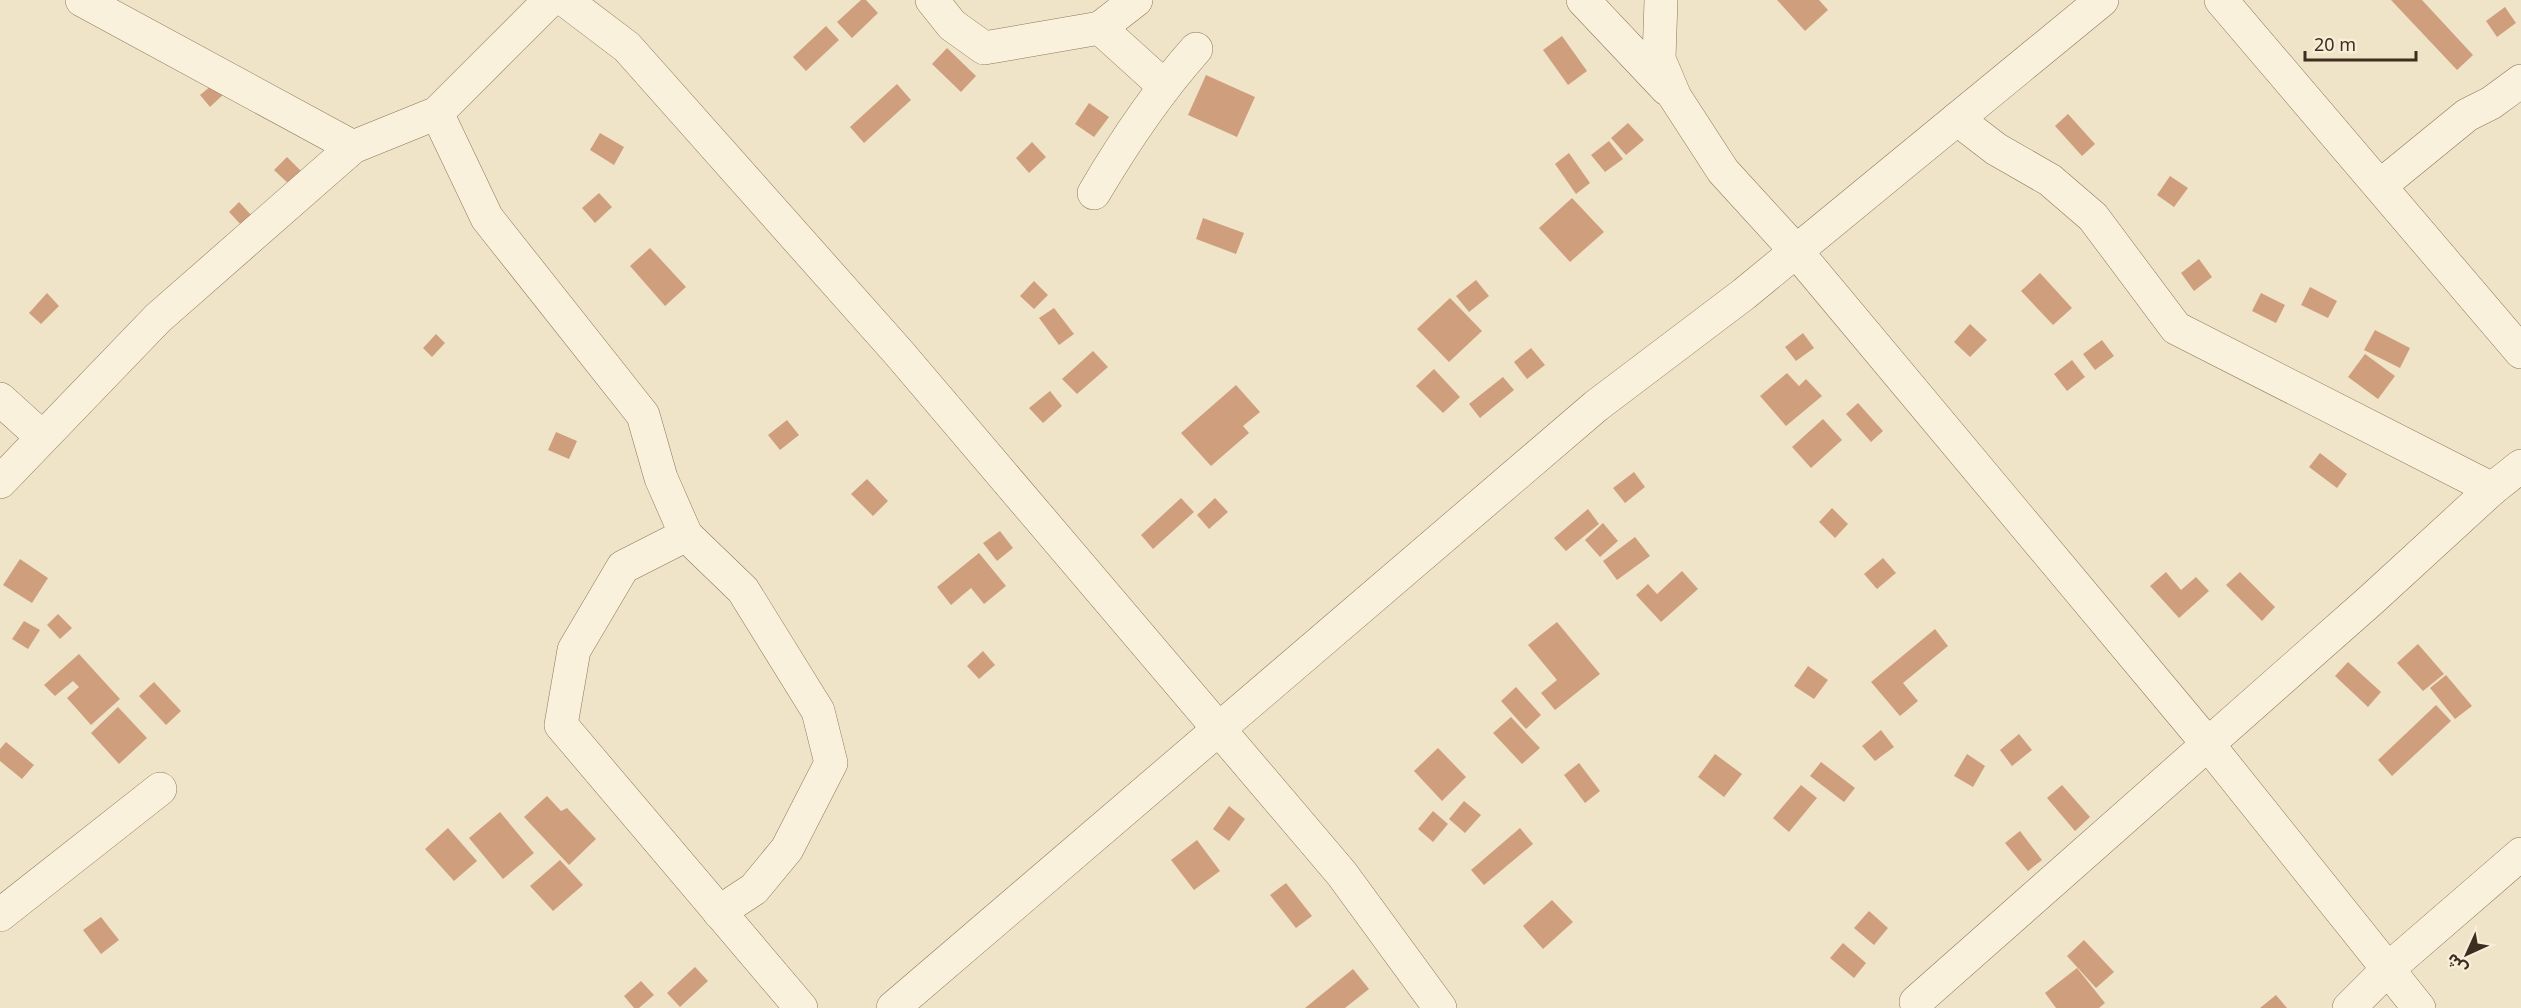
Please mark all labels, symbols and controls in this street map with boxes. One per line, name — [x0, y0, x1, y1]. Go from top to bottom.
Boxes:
scale bar — [2305, 24, 2416, 62]
text: 20 m — [2314, 26, 2356, 64]
north arrow — [2437, 924, 2497, 984]
text: ش — [2437, 944, 2477, 984]

